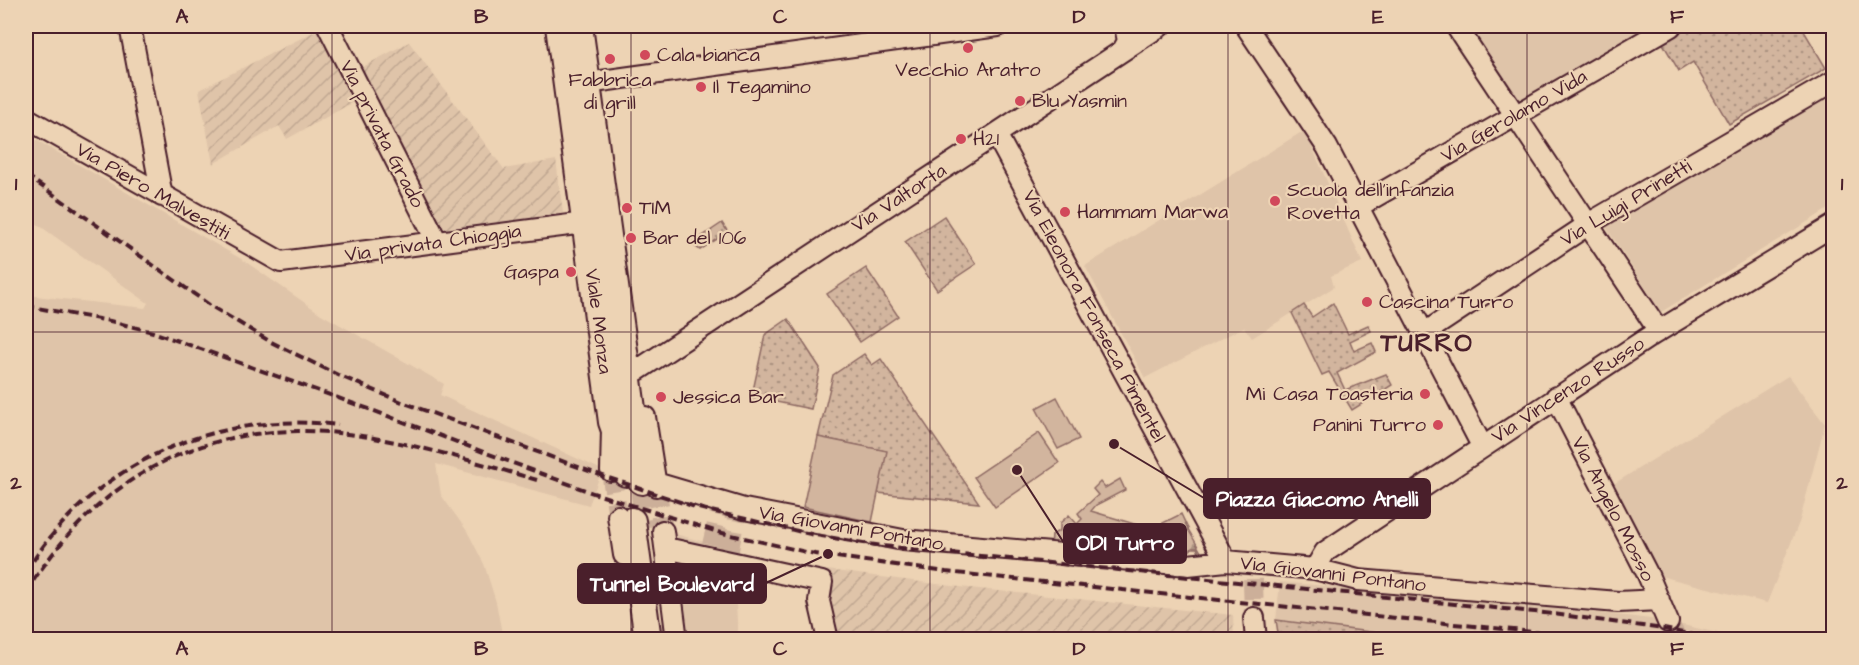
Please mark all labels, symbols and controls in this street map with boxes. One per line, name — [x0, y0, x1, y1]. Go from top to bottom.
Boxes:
text: A — [176, 3, 189, 31]
text: B — [474, 3, 489, 31]
text: C — [773, 3, 788, 31]
text: D — [1073, 3, 1086, 31]
text: E — [1372, 3, 1384, 31]
text: F — [1670, 3, 1685, 31]
place label: Cala bianca — [657, 41, 760, 69]
marker: Vecchio Aratro — [961, 41, 975, 55]
marker: Cala bianca — [638, 48, 652, 62]
marker: Fabbrica di grill — [603, 52, 617, 66]
street label: Via privata Grado — [333, 55, 431, 213]
place label: Vecchio Aratro — [895, 56, 1041, 84]
street label: Via Gerolamo Vida — [1436, 63, 1592, 169]
place label: Fabbrica di grill — [568, 66, 652, 118]
place label: Il Tegamino — [713, 73, 811, 102]
marker: Il Tegamino — [694, 80, 708, 94]
place label: Blu Yasmin — [1032, 87, 1127, 115]
marker: Blu Yasmin — [1013, 94, 1027, 108]
place label: H21 — [973, 125, 1000, 153]
marker: H21 — [954, 132, 968, 146]
street label: Via Piero Malvestiti — [71, 135, 235, 247]
street label: Via Luigi Prinetti — [1555, 153, 1698, 254]
street label: Via Valtorta — [846, 157, 952, 239]
text: 1 — [15, 170, 18, 198]
text: 1 — [1841, 170, 1844, 198]
place label: Scuola dell'infanzia Rovetta — [1287, 176, 1454, 227]
street label: Via Eleonora Fonseca Pimentel — [1015, 185, 1173, 447]
place label: TIM — [639, 194, 671, 222]
marker: Scuola dell'infanzia Rovetta — [1268, 194, 1282, 208]
place label: Hammam Marwa — [1077, 198, 1228, 226]
marker: TIM — [620, 201, 634, 215]
marker: Hammam Marwa — [1058, 205, 1072, 219]
street label: Via privata Chioggia — [343, 217, 523, 270]
place label: Bar del 106 — [643, 224, 747, 252]
marker: Bar del 106 — [624, 231, 638, 245]
place label: Gaspa — [504, 258, 559, 286]
marker: Gaspa — [564, 265, 578, 279]
street label: Viale Monza — [578, 267, 619, 376]
place label: Cascina Turro — [1379, 288, 1513, 316]
marker: Cascina Turro — [1360, 295, 1374, 309]
district label: TURRO — [1380, 325, 1473, 361]
street label: Via Vincenzo Russo — [1486, 330, 1650, 450]
place label: Mi Casa Toasteria — [1246, 380, 1413, 408]
place label: Jessica Bar — [673, 383, 784, 411]
marker: Mi Casa Toasteria — [1418, 387, 1432, 401]
marker: Jessica Bar — [654, 390, 668, 404]
place label: Panini Turro — [1313, 411, 1426, 439]
marker: Panini Turro — [1431, 418, 1445, 432]
street label: Via Angelo Mosso — [1563, 432, 1662, 587]
text: 2 — [9, 469, 22, 497]
text: 2 — [1835, 469, 1848, 497]
callout: Piazza Giacomo Anelli — [1204, 479, 1430, 518]
text: Piazza Giacomo Anelli — [1216, 485, 1419, 514]
street label: Via Giovanni Pontano — [756, 498, 946, 558]
callout: ODI Turro — [1064, 524, 1186, 563]
text: ODI Turro — [1076, 529, 1174, 558]
street label: Via Giovanni Pontano — [1238, 549, 1428, 599]
callout: Tunnel Boulevard — [578, 564, 766, 603]
text: Tunnel Boulevard — [589, 570, 754, 599]
text: A — [176, 635, 189, 663]
text: B — [474, 635, 489, 663]
text: C — [773, 635, 788, 663]
text: D — [1073, 635, 1086, 663]
text: E — [1372, 635, 1384, 663]
text: F — [1670, 635, 1685, 663]

